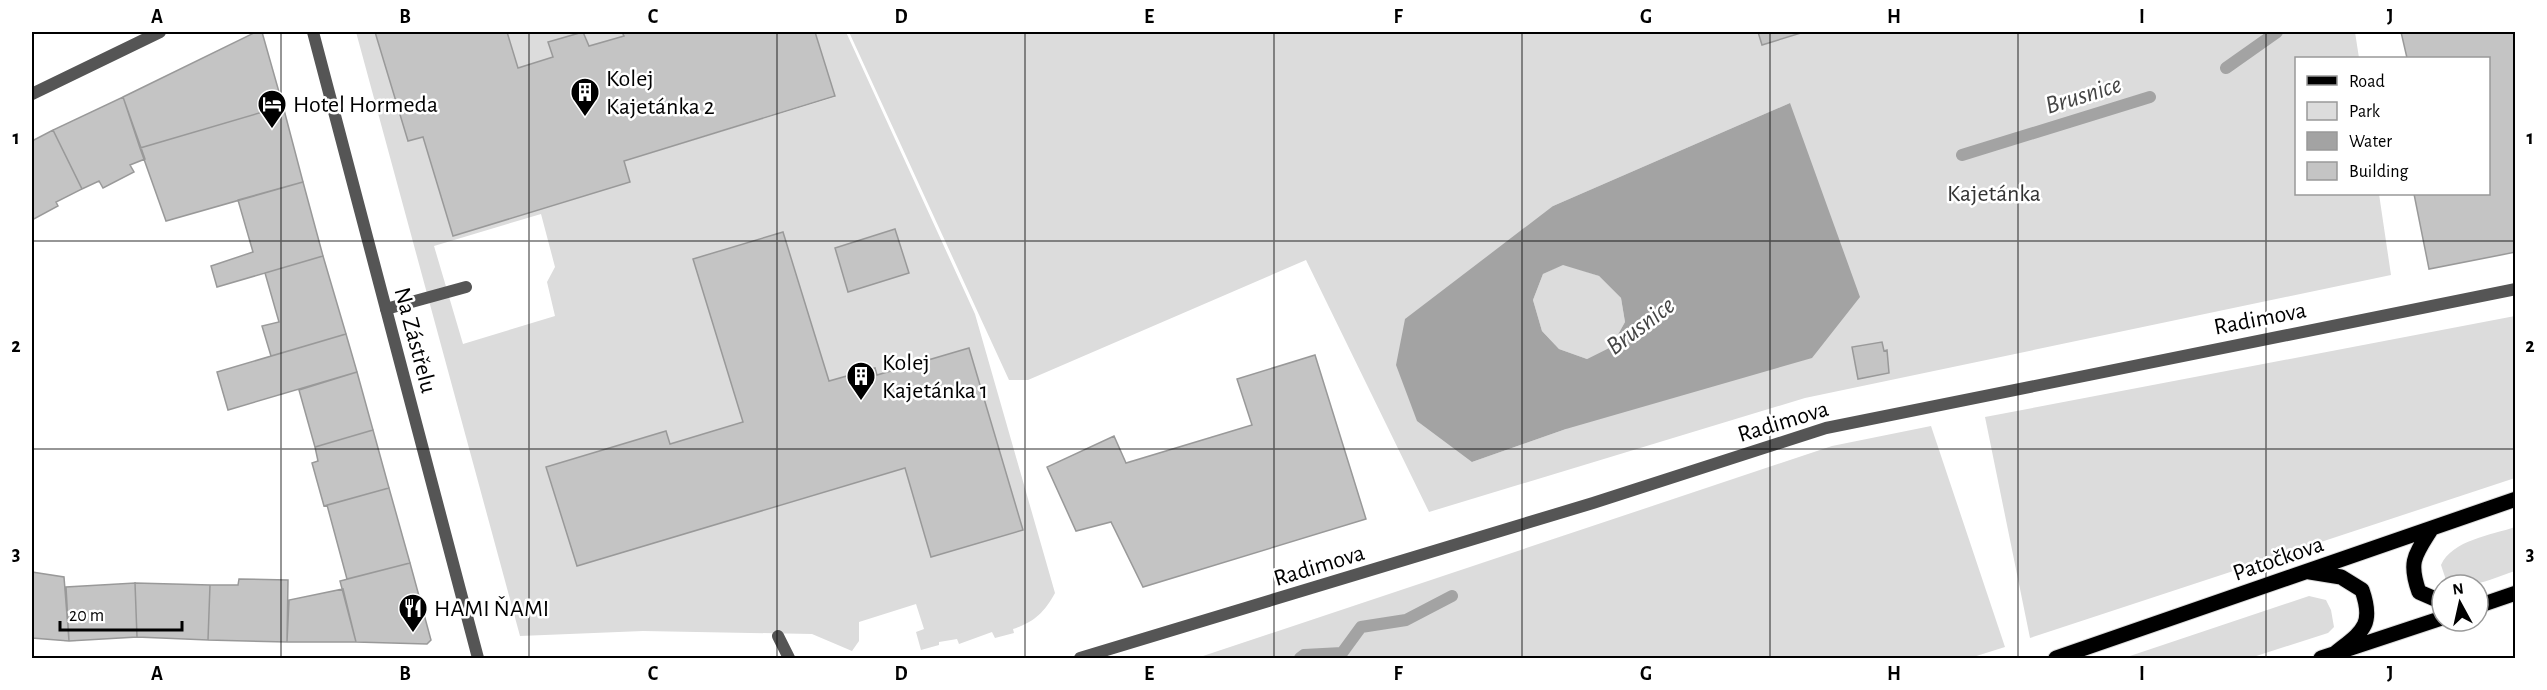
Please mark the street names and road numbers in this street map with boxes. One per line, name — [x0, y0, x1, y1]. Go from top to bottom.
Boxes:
street label: Na Zástřelu — [389, 285, 441, 396]
street label: Radimova — [2212, 298, 2308, 340]
street label: Radimova — [1735, 397, 1832, 447]
street label: Patočkova — [2230, 532, 2327, 586]
street label: Radimova — [1271, 541, 1368, 591]

